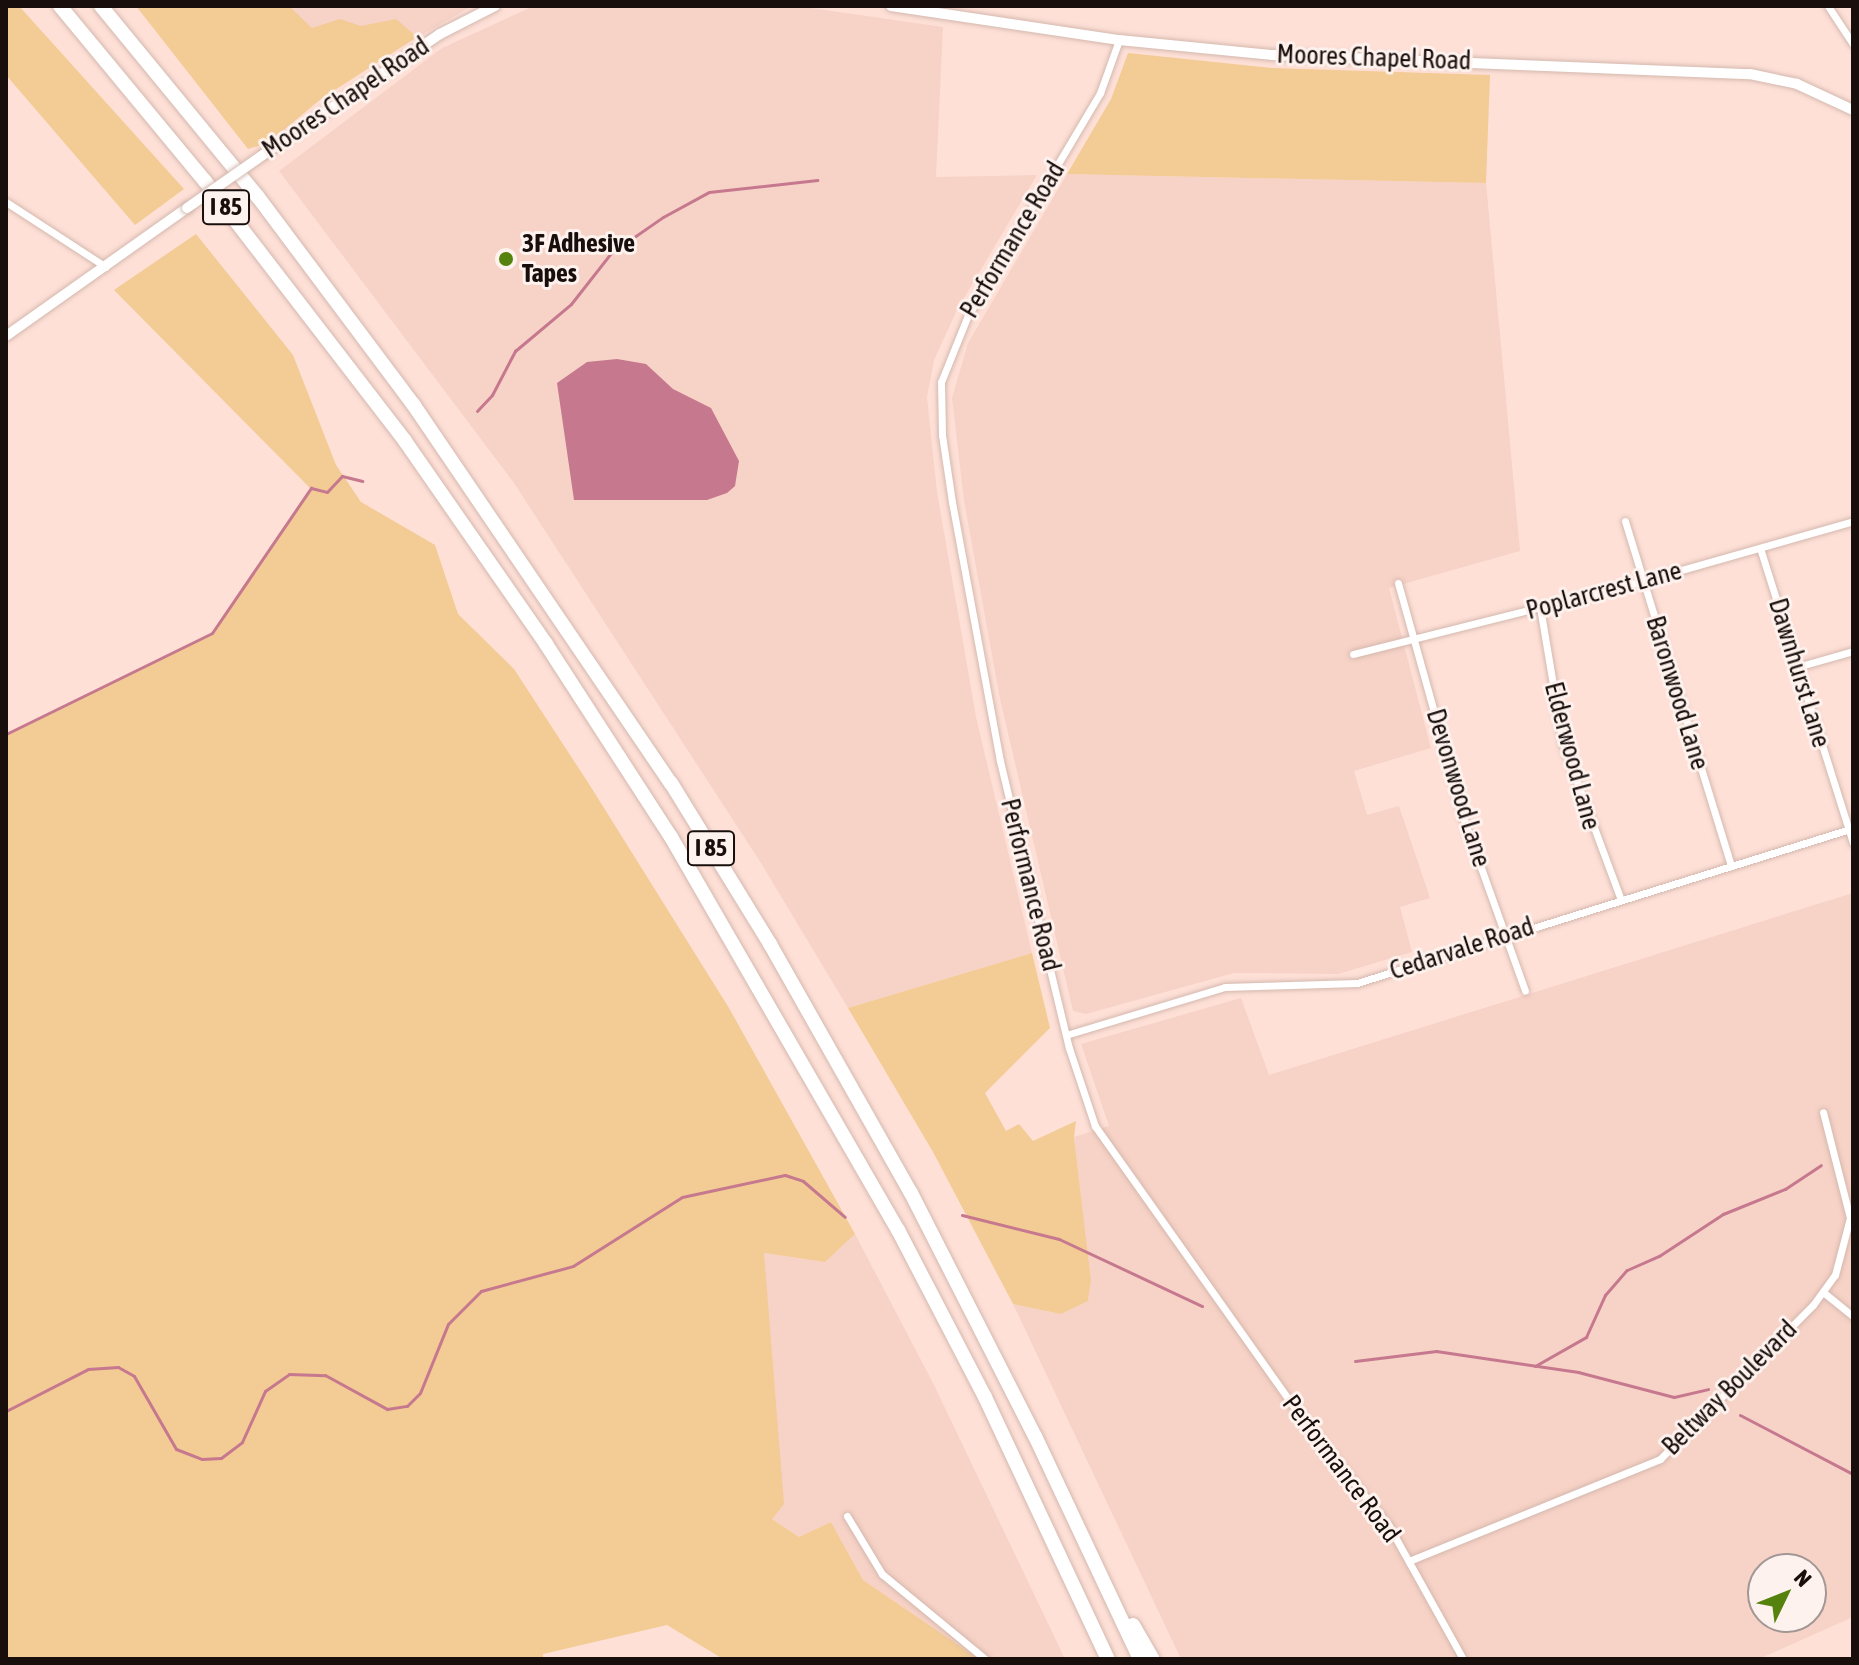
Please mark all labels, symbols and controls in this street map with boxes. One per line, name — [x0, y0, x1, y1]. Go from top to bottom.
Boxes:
street label: Moores Chapel Road — [257, 31, 435, 165]
street label: Moores Chapel Road — [1276, 39, 1472, 77]
street label: Performance Road — [954, 156, 1072, 324]
road number: I 85 — [202, 187, 250, 227]
place label: 3F Adhesive Tapes — [522, 228, 635, 290]
marker: 3F Adhesive Tapes — [497, 250, 515, 268]
street label: Poplarcrest Lane — [1523, 555, 1685, 627]
street label: Dawnhurst Lane — [1762, 595, 1836, 751]
street label: Baronwood Lane — [1639, 612, 1715, 774]
street label: Elderwood Lane — [1537, 679, 1607, 833]
street label: Devonwood Lane — [1419, 705, 1497, 871]
street label: Performance Road — [993, 795, 1067, 975]
road number: I 85 — [687, 828, 735, 868]
street label: Cedarvale Road — [1386, 911, 1538, 987]
street label: Beltway Boulevard — [1656, 1314, 1804, 1462]
street label: Performance Road — [1275, 1389, 1407, 1549]
north arrow — [1747, 1553, 1827, 1633]
text: N — [1789, 1564, 1817, 1592]

